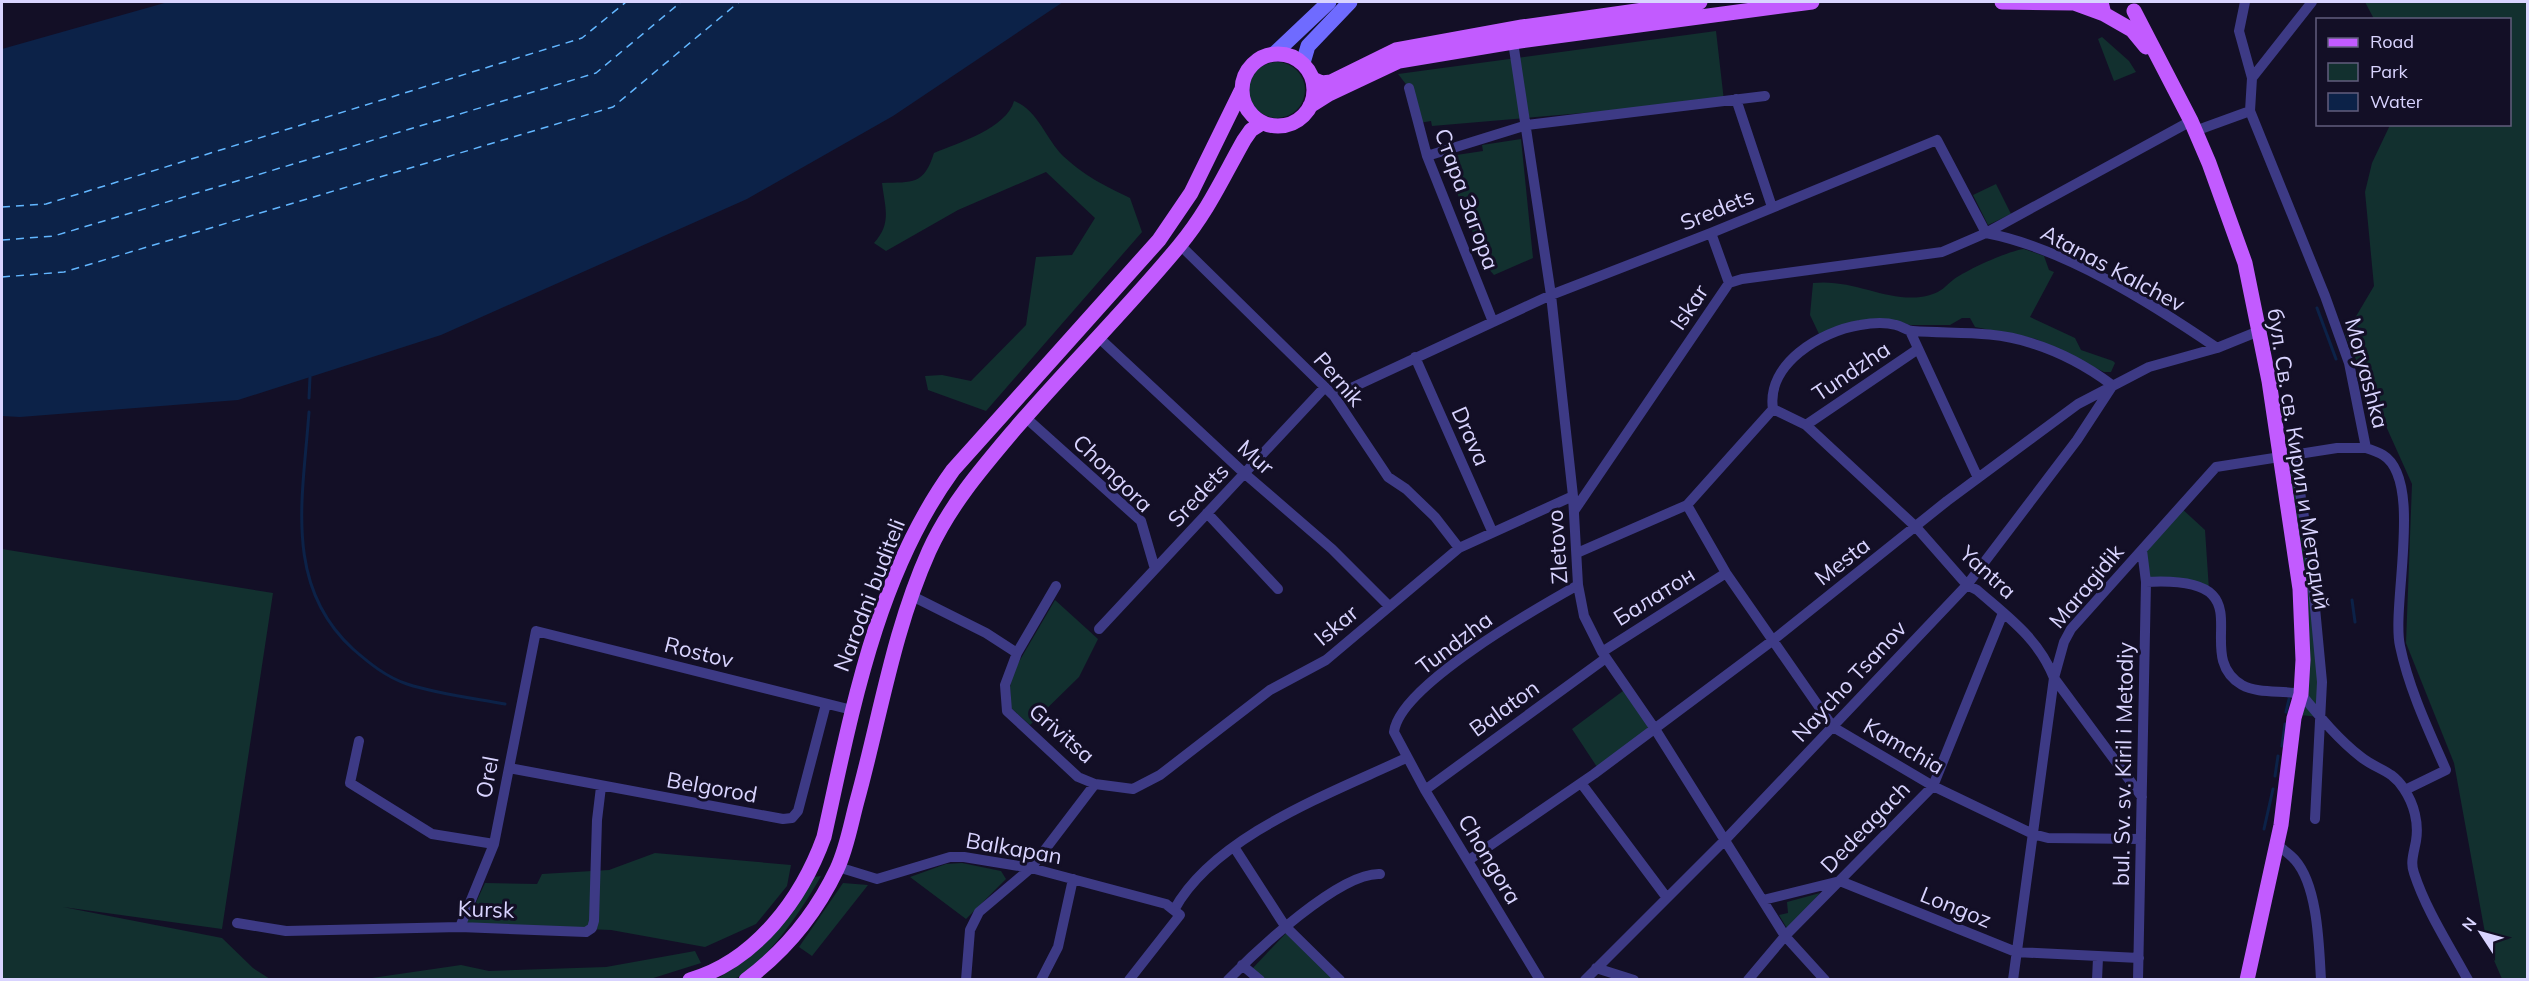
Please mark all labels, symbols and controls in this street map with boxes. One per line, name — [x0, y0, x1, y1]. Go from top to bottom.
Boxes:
legend — [2316, 18, 2511, 126]
text: Road — [2370, 30, 2414, 53]
text: Park — [2370, 60, 2409, 83]
text: Water — [2370, 90, 2423, 113]
street label: Стара Загора — [1428, 125, 1506, 273]
street label: Sredets — [1676, 182, 1758, 236]
street label: Atanas Kalchev — [2036, 218, 2190, 318]
street label: Iskar — [1664, 279, 1714, 335]
street label: бул. Св. св. Кирил и Методий — [2261, 306, 2337, 612]
street label: Moryashka — [2339, 315, 2395, 431]
street label: Tundzha — [1807, 335, 1895, 407]
street label: Pernik — [1308, 346, 1371, 413]
street label: Drava — [1446, 402, 1496, 470]
street label: Chongora — [1067, 428, 1159, 518]
street label: Mur — [1232, 433, 1280, 481]
street label: Sredets — [1161, 457, 1235, 533]
street label: Zletovo — [1540, 509, 1574, 585]
street label: Narodni buditeli — [827, 515, 911, 675]
street label: Mesta — [1809, 531, 1875, 591]
street label: Maragidik — [2043, 538, 2130, 634]
street label: Yantra — [1953, 539, 2022, 605]
street label: Балатон — [1608, 560, 1700, 632]
street label: Iskar — [1308, 599, 1364, 651]
street label: Tundzha — [1410, 605, 1498, 681]
street label: Naycho Tsanov — [1786, 614, 1913, 748]
street label: Rostov — [662, 630, 737, 674]
street label: bul. Sv. sv. Kiril i Metodiy — [2107, 641, 2139, 886]
street label: Balaton — [1464, 673, 1544, 743]
street label: Grivitsa — [1023, 697, 1101, 769]
street label: Kamchia — [1859, 712, 1949, 780]
street label: Orel — [469, 754, 505, 800]
street label: Belgorod — [664, 765, 760, 809]
street label: Dedeagach — [1814, 775, 1916, 879]
street label: Chongora — [1452, 809, 1528, 909]
street label: Balkapan — [964, 826, 1064, 870]
street label: Longoz — [1916, 880, 1996, 934]
street label: Kursk — [457, 894, 515, 924]
north arrow — [2451, 903, 2511, 963]
text: N — [2457, 913, 2481, 935]

